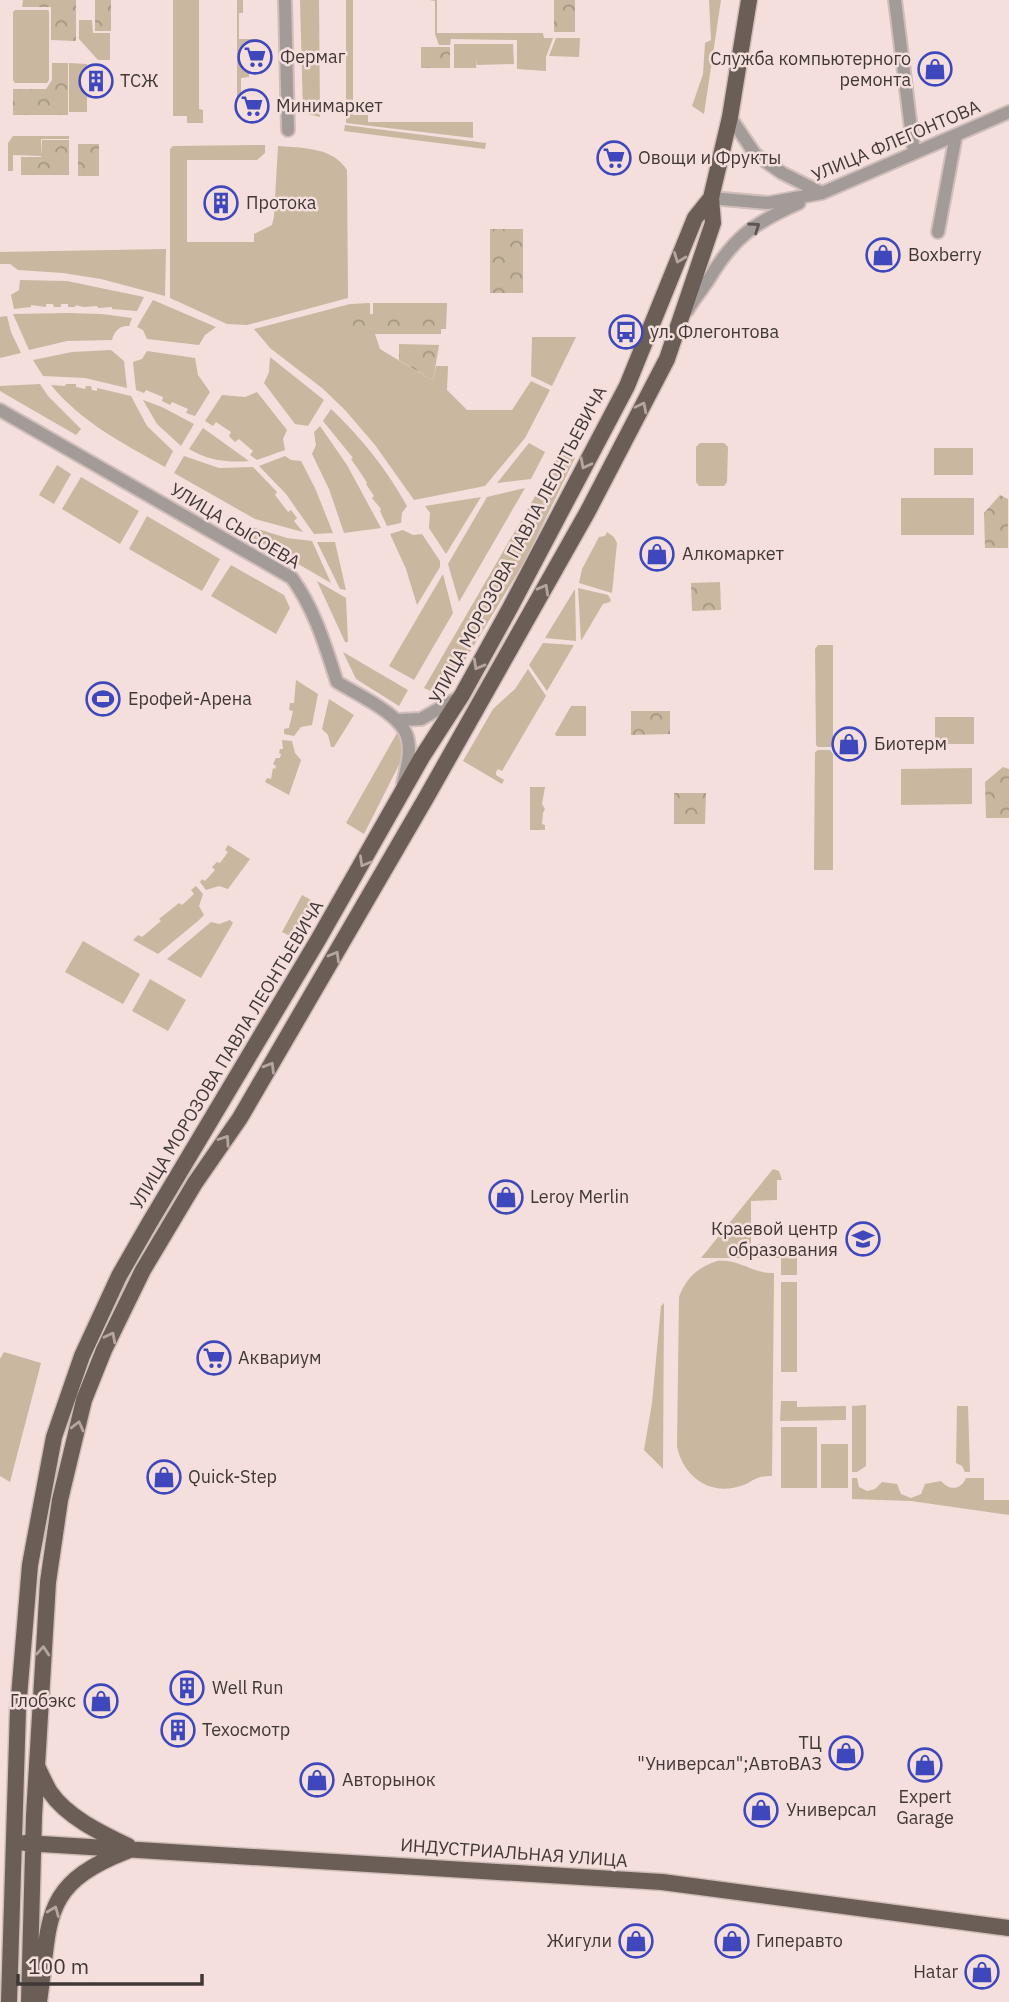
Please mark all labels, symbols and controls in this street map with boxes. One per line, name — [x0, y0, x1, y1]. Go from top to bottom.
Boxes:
supermarket icon: Фермаг — [236, 38, 274, 76]
place label: Фермаг — [280, 45, 346, 68]
place label: Служба компьютерного ремонта — [710, 47, 911, 91]
shop icon: Служба компьютерного ремонта — [916, 50, 954, 88]
building icon: ТСЖ — [77, 62, 115, 100]
place label: ТСЖ — [120, 69, 159, 92]
supermarket icon: Минимаркет — [233, 87, 271, 125]
place label: Минимаркет — [276, 94, 383, 117]
street label: УЛИЦА ФЛЕГОНТОВА — [808, 94, 984, 187]
supermarket icon: Овощи и Фрукты — [595, 139, 633, 177]
place label: Овощи и Фрукты — [638, 146, 781, 169]
building icon: Протока — [202, 184, 240, 222]
place label: Протока — [246, 191, 317, 214]
one-way arrow — [747, 223, 760, 235]
shop icon: Boxberry — [864, 236, 902, 274]
place label: Boxberry — [908, 243, 981, 266]
one-way arrow — [674, 251, 688, 263]
bus stop icon: ул. Флегонтова — [607, 313, 645, 351]
place label: ул. Флегонтова — [650, 320, 779, 343]
street label: УЛИЦА МОРОЗОВА ПАВЛА ЛЕОНТЬЕВИЧА — [424, 381, 612, 708]
one-way arrow — [634, 402, 647, 414]
one-way arrow — [580, 457, 594, 470]
street label: УЛИЦА СЫСОЕВА — [166, 478, 305, 574]
shop icon: Алкомаркет — [638, 535, 676, 573]
place label: Алкомаркет — [682, 542, 784, 565]
one-way arrow — [536, 584, 549, 597]
one-way arrow — [473, 658, 486, 670]
sports icon: Ерофей-Арена — [84, 680, 122, 718]
place label: Ерофей-Арена — [128, 687, 252, 710]
shop icon: Биотерм — [830, 725, 868, 763]
place label: Биотерм — [874, 732, 947, 755]
one-way arrow — [359, 854, 372, 867]
street label: УЛИЦА МОРОЗОВА ПАВЛА ЛЕОНТЬЕВИЧА — [125, 895, 329, 1214]
one-way arrow — [327, 951, 340, 964]
one-way arrow — [262, 1061, 275, 1074]
one-way arrow — [217, 1135, 229, 1148]
shop icon: Leroy Merlin — [487, 1178, 525, 1216]
place label: Leroy Merlin — [530, 1185, 629, 1208]
place label: Краевой центр образования — [711, 1217, 838, 1261]
school or university icon: Краевой центр образования — [844, 1220, 882, 1258]
one-way arrow — [103, 1332, 117, 1344]
supermarket icon: Аквариум — [195, 1339, 233, 1377]
place label: Аквариум — [238, 1346, 322, 1369]
one-way arrow — [70, 1420, 84, 1432]
shop icon: Quick-Step — [145, 1458, 183, 1496]
place label: Quick-Step — [188, 1465, 277, 1488]
one-way arrow — [36, 1645, 51, 1656]
building icon: Well Run — [168, 1669, 206, 1707]
place label: Well Run — [212, 1676, 284, 1699]
shop icon: Глобэкс — [82, 1682, 120, 1720]
place label: Глобэкс — [10, 1689, 76, 1712]
building icon: Техосмотр — [159, 1711, 197, 1749]
place label: Техосмотр — [202, 1718, 290, 1741]
place label: ТЦ "Универсал";АвтоВАЗ — [637, 1731, 822, 1775]
shop icon: ТЦ "Универсал";АвтоВАЗ — [827, 1734, 865, 1772]
shop icon: Expert Garage — [906, 1746, 944, 1784]
shop icon: Авторынок — [298, 1761, 336, 1799]
place label: Авторынок — [342, 1768, 436, 1791]
place label: Expert Garage — [896, 1785, 954, 1829]
shop icon: Универсал — [742, 1791, 780, 1829]
place label: Универсал — [786, 1798, 877, 1821]
street label: ИНДУСТРИАЛЬНАЯ УЛИЦА — [400, 1833, 629, 1872]
one-way arrow — [45, 1906, 59, 1918]
shop icon: Жигули — [617, 1922, 655, 1960]
shop icon: Гиперавто — [713, 1922, 751, 1960]
place label: Жигули — [547, 1929, 612, 1952]
place label: Гиперавто — [756, 1929, 843, 1952]
scale bar — [18, 1942, 201, 1986]
text: 100 m — [28, 1952, 89, 1980]
shop icon: Hatar — [963, 1953, 1001, 1991]
place label: Hatar — [913, 1960, 958, 1983]

